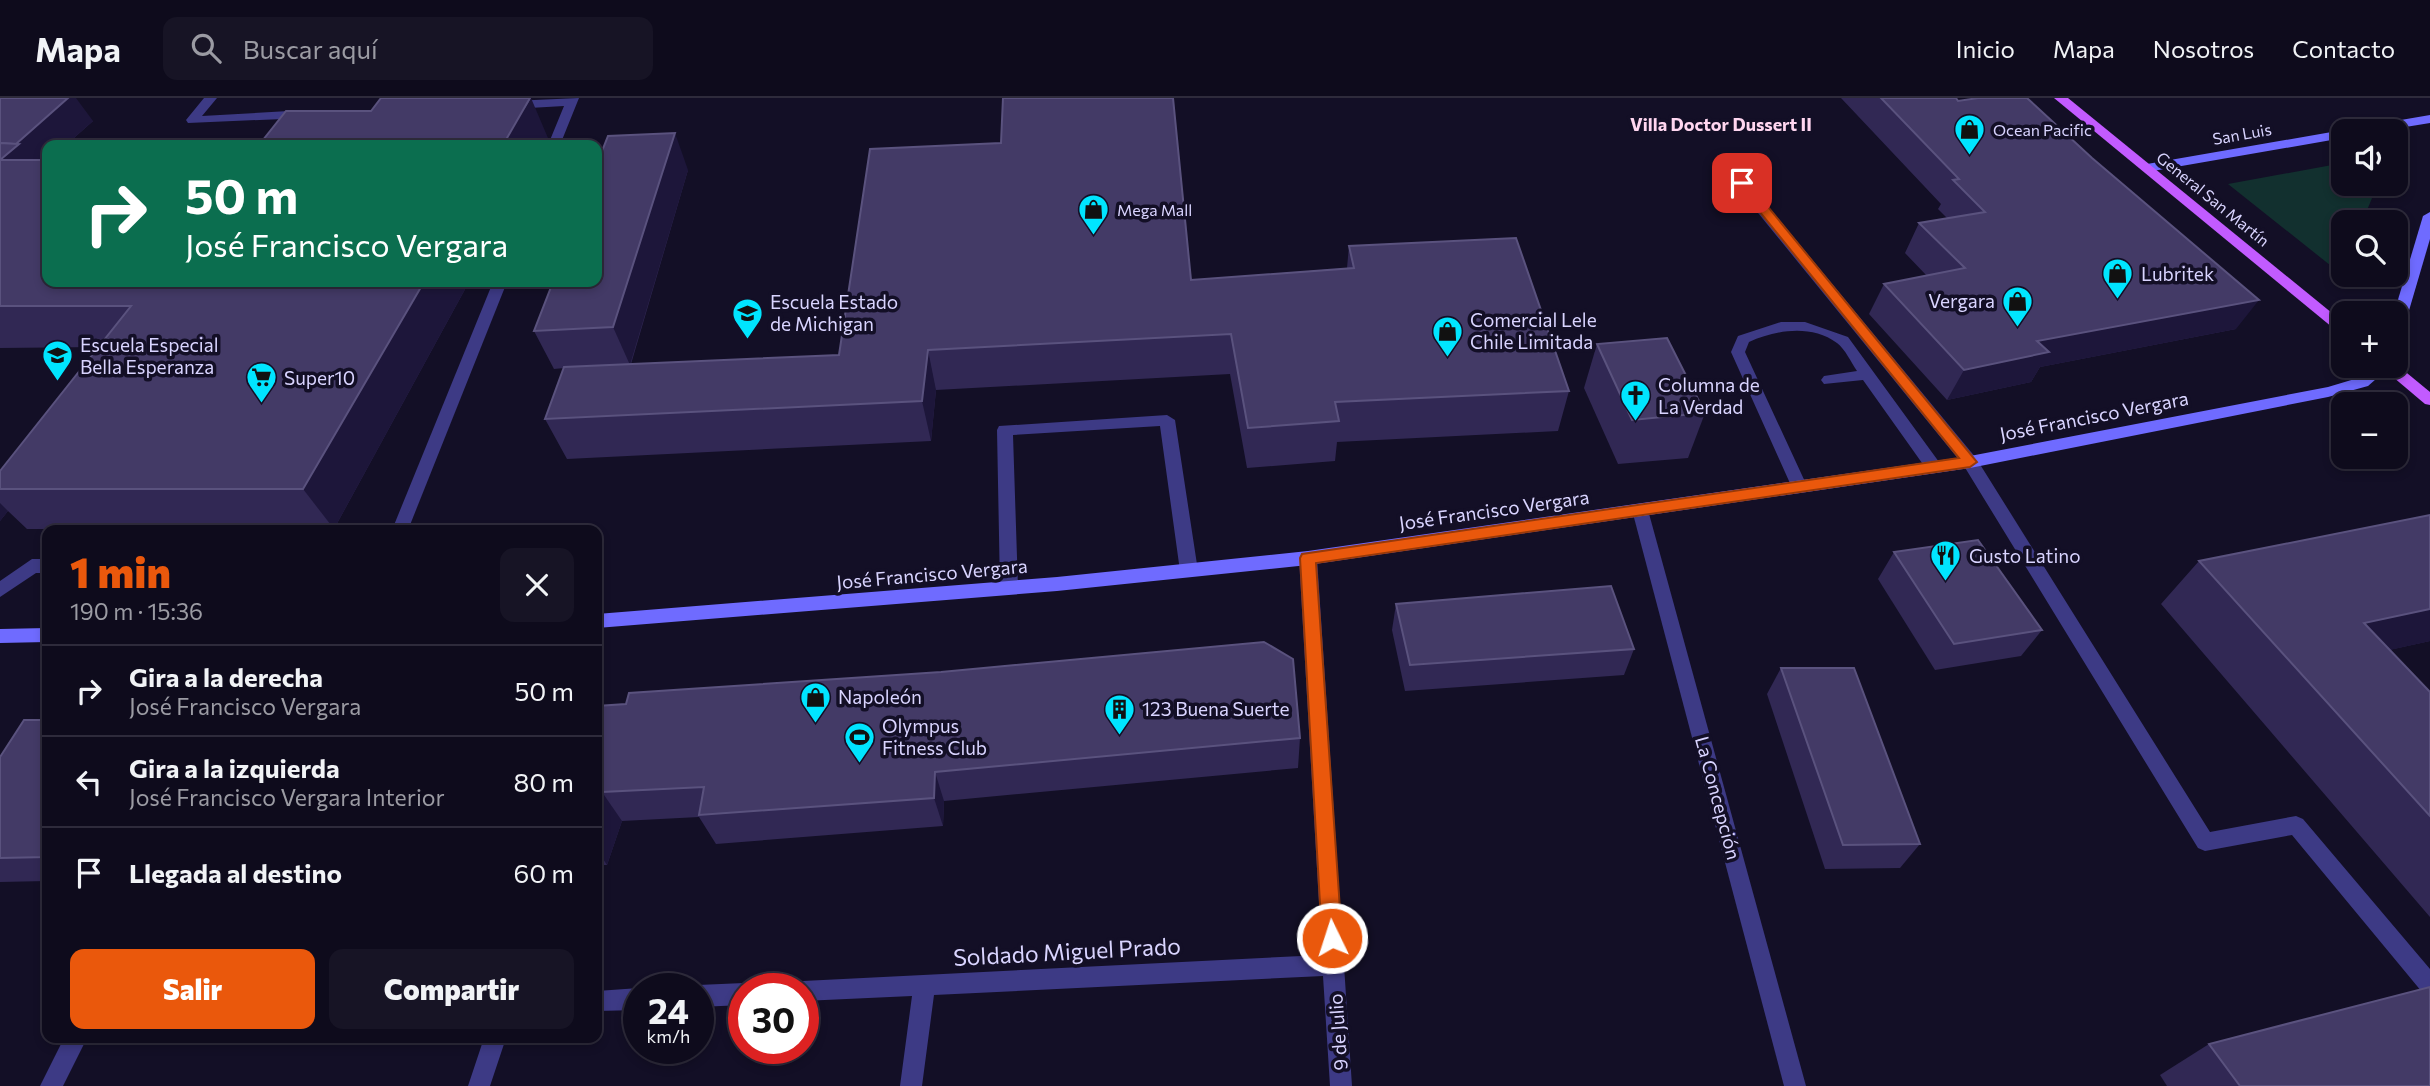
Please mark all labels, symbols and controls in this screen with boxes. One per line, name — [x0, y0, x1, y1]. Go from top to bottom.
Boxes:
search box — [163, 17, 653, 80]
text: Mapa — [35, 28, 121, 69]
icon: search — [187, 29, 225, 67]
text: Buscar aquí — [243, 33, 378, 64]
text: Inicio — [1956, 34, 2015, 63]
text: Mapa — [2053, 34, 2115, 63]
text: Nosotros — [2153, 34, 2254, 63]
text: Contacto — [2292, 34, 2395, 63]
district label: Villa Doctor Dussert II — [1630, 113, 1812, 135]
shop icon: Ocean Pacific — [1953, 113, 1987, 157]
street label: San Luis — [2211, 119, 2273, 148]
map controls — [2331, 119, 2408, 469]
button: sound — [2331, 119, 2408, 196]
place label: Ocean Pacific — [1993, 120, 2092, 139]
street label: General San Martín — [2153, 147, 2273, 250]
pin — [1712, 153, 1772, 213]
text: 50 m — [185, 164, 298, 224]
icon: arrive — [1723, 164, 1761, 202]
icon: right — [70, 168, 161, 259]
shop icon: Mega Mall — [1077, 193, 1111, 237]
place label: Mega Mall — [1117, 200, 1192, 219]
button: search — [2331, 210, 2408, 287]
text: José Francisco Vergara — [185, 224, 508, 264]
shop icon: Lubritek — [2101, 257, 2135, 301]
place label: Lubritek — [2141, 262, 2214, 285]
shop icon: Vergara — [2001, 284, 2035, 328]
place label: Vergara — [1928, 289, 1995, 312]
place label: Escuela Estado de Michigan — [770, 290, 898, 335]
school or university icon: Escuela Estado de Michigan — [730, 296, 764, 340]
button: + — [2331, 301, 2408, 378]
place label: Comercial Lele Chile Limitada — [1470, 308, 1597, 353]
shop icon: Comercial Lele Chile Limitada — [1430, 314, 1464, 358]
place label: Escuela Especial Bella Esperanza — [80, 333, 218, 378]
school or university icon: Escuela Especial Bella Esperanza — [40, 339, 74, 383]
supermarket icon: Super10 — [244, 361, 278, 405]
place label: Super10 — [284, 366, 355, 389]
place label: Columna de La Verdad — [1658, 373, 1760, 418]
church icon: Columna de La Verdad — [1618, 379, 1652, 423]
street label: José Francisco Vergara — [1998, 386, 2190, 445]
button: − — [2331, 392, 2408, 469]
street label: José Francisco Vergara — [1397, 485, 1591, 534]
restaurant icon: Gusto Latino — [1929, 539, 1963, 583]
place label: Gusto Latino — [1969, 544, 2081, 567]
text: 1 min — [70, 545, 171, 597]
button: close — [500, 548, 574, 622]
street label: José Francisco Vergara — [835, 554, 1029, 593]
text: 190 m · 15:36 — [70, 597, 203, 625]
text: Gira a la derecha — [129, 661, 323, 692]
icon: right — [70, 672, 108, 710]
text: 50 m — [514, 675, 574, 706]
shop icon: Napoleón — [798, 680, 832, 724]
place label: Napoleón — [838, 685, 922, 708]
text: José Francisco Vergara — [129, 692, 361, 720]
building icon: 123 Buena Suerte — [1102, 692, 1136, 736]
place label: 123 Buena Suerte — [1142, 697, 1290, 720]
place label: Olympus Fitness Club — [882, 714, 987, 759]
sports icon: Olympus Fitness Club — [842, 720, 876, 764]
street label: La Concepción — [1691, 734, 1746, 862]
text: Gira a la izquierda — [129, 752, 340, 783]
icon: left — [70, 763, 108, 801]
text: 80 m — [514, 766, 574, 797]
text: José Francisco Vergara Interior — [129, 783, 445, 811]
icon: arrive — [70, 854, 108, 892]
text: Llegada al destino — [129, 857, 342, 888]
text: 60 m — [514, 857, 574, 888]
position arrow — [1295, 901, 1369, 975]
street label: Soldado Miguel Prado — [952, 931, 1181, 971]
button: Salir — [70, 949, 315, 1029]
button: Compartir — [329, 949, 574, 1029]
speed limit sign: 30 — [728, 973, 819, 1064]
text: 24 — [648, 988, 689, 1031]
street label: 9 de Julio — [1323, 993, 1352, 1071]
text: km/h — [647, 1025, 690, 1047]

